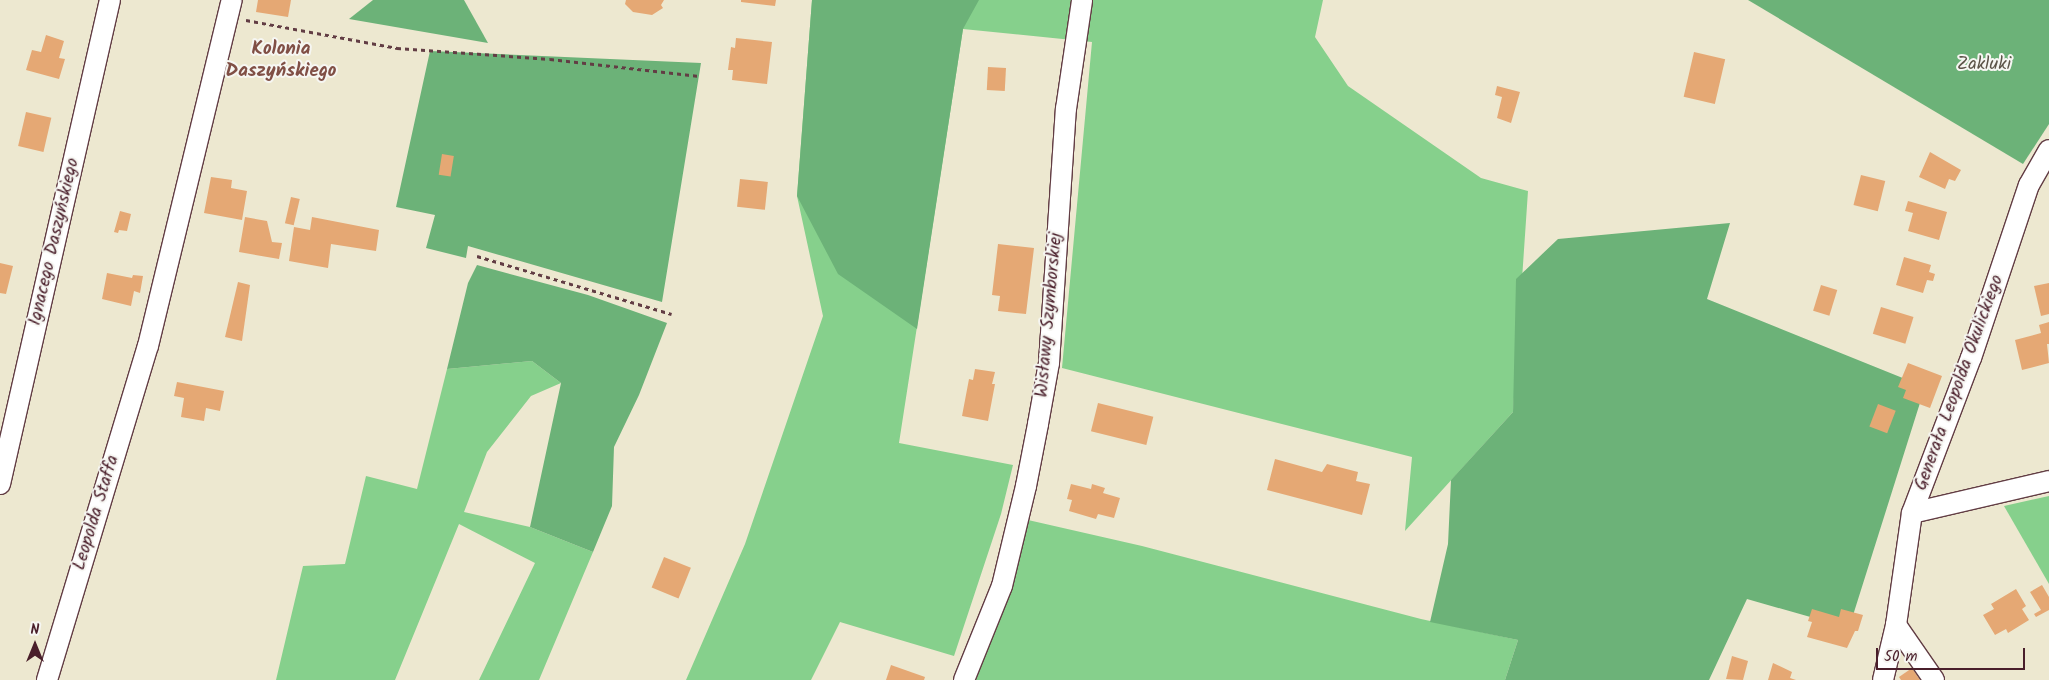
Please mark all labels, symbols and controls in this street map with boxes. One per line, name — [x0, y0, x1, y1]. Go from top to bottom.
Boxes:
district label: Kolonia Daszyńskiego — [226, 39, 336, 83]
park label: Zakluki — [1957, 54, 2011, 76]
street label: Ignacego Daszyńskiego — [25, 156, 85, 328]
street label: Wisławy Szymborskiej — [1032, 232, 1068, 398]
street label: Generała Leopolda Okulickiego — [1911, 272, 2009, 494]
street label: Leopolda Staffa — [69, 453, 125, 573]
text: N — [31, 619, 39, 641]
north arrow — [10, 620, 60, 670]
scale bar — [1879, 638, 2028, 670]
text: 50 m — [1884, 645, 1918, 669]

